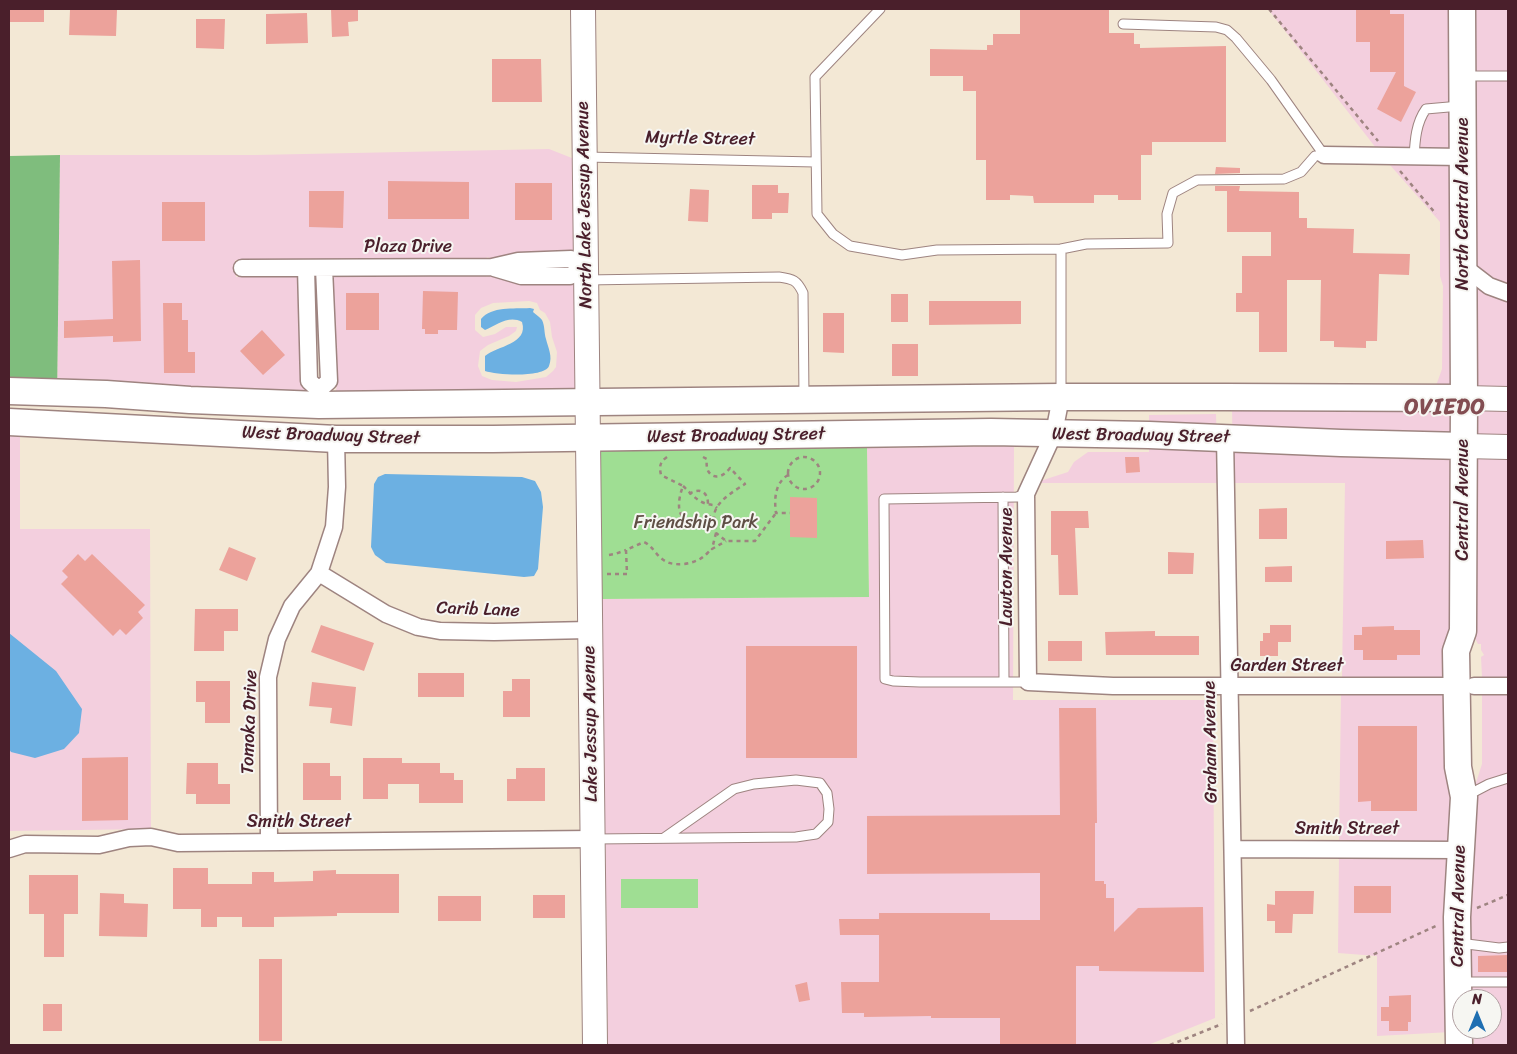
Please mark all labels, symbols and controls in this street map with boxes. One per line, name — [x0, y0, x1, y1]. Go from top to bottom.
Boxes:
street label: North Lake Jessup Avenue — [572, 101, 598, 309]
street label: North Central Avenue — [1452, 118, 1474, 290]
street label: Myrtle Street — [645, 127, 755, 151]
street label: Plaza Drive — [364, 236, 452, 258]
district label: OVIEDO — [1404, 395, 1486, 421]
street label: West Broadway Street — [242, 422, 420, 450]
street label: West Broadway Street — [647, 424, 825, 448]
street label: West Broadway Street — [1052, 424, 1230, 448]
street label: Central Avenue — [1452, 439, 1474, 561]
street label: Lawton Avenue — [996, 508, 1018, 626]
park label: Friendship Park — [634, 512, 758, 534]
street label: Carib Lane — [436, 598, 520, 622]
street label: Lake Jessup Avenue — [579, 646, 603, 802]
street label: Garden Street — [1230, 655, 1344, 677]
street label: Tomoka Drive — [237, 669, 263, 775]
street label: Graham Avenue — [1199, 681, 1223, 803]
street label: Smith Street — [247, 811, 351, 833]
street label: Smith Street — [1295, 818, 1399, 840]
street label: Central Avenue — [1447, 845, 1471, 967]
text: N — [1472, 987, 1482, 1012]
north arrow — [1452, 989, 1502, 1039]

